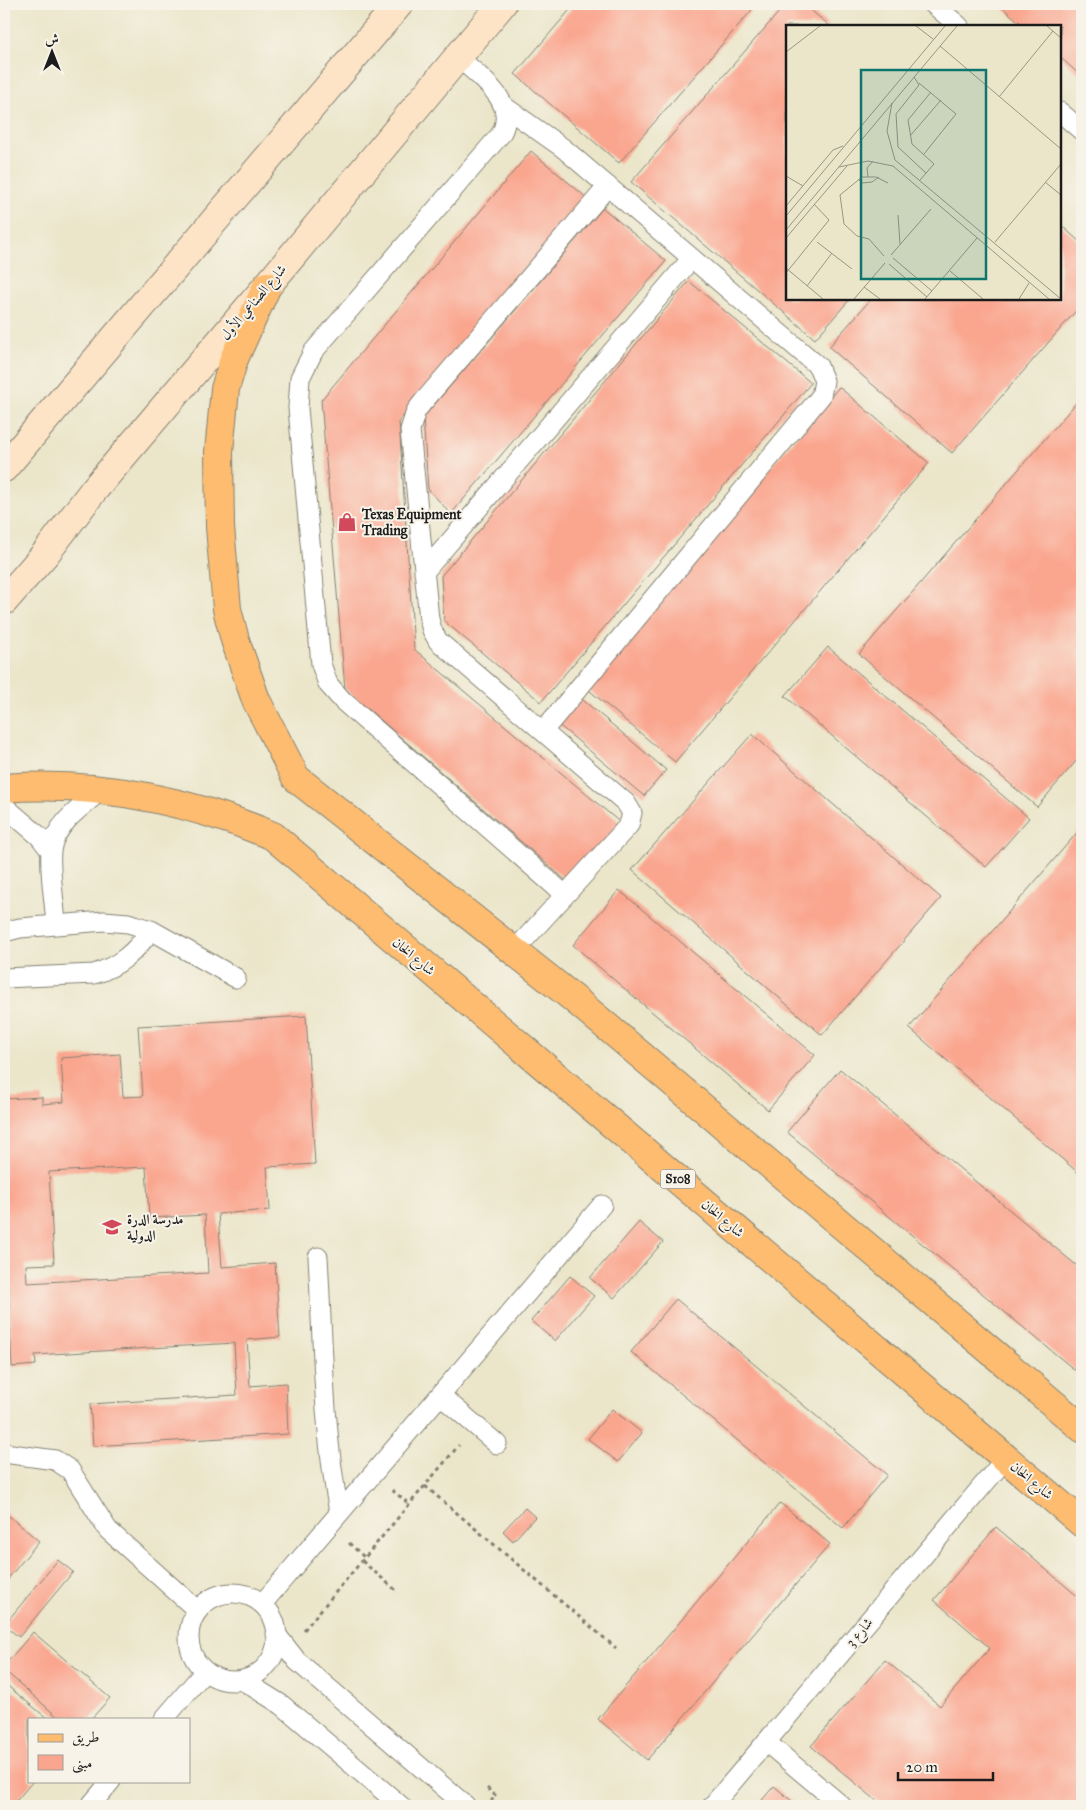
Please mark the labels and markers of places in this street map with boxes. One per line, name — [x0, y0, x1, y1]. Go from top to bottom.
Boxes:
place label: Texas Equipment Trading — [361, 506, 462, 540]
shop icon: Texas Equipment Trading — [336, 511, 358, 533]
place label: مدرسة الدرة الدولية — [127, 1211, 184, 1244]
school or university icon: مدرسة الدرة الدولية — [101, 1216, 123, 1238]

